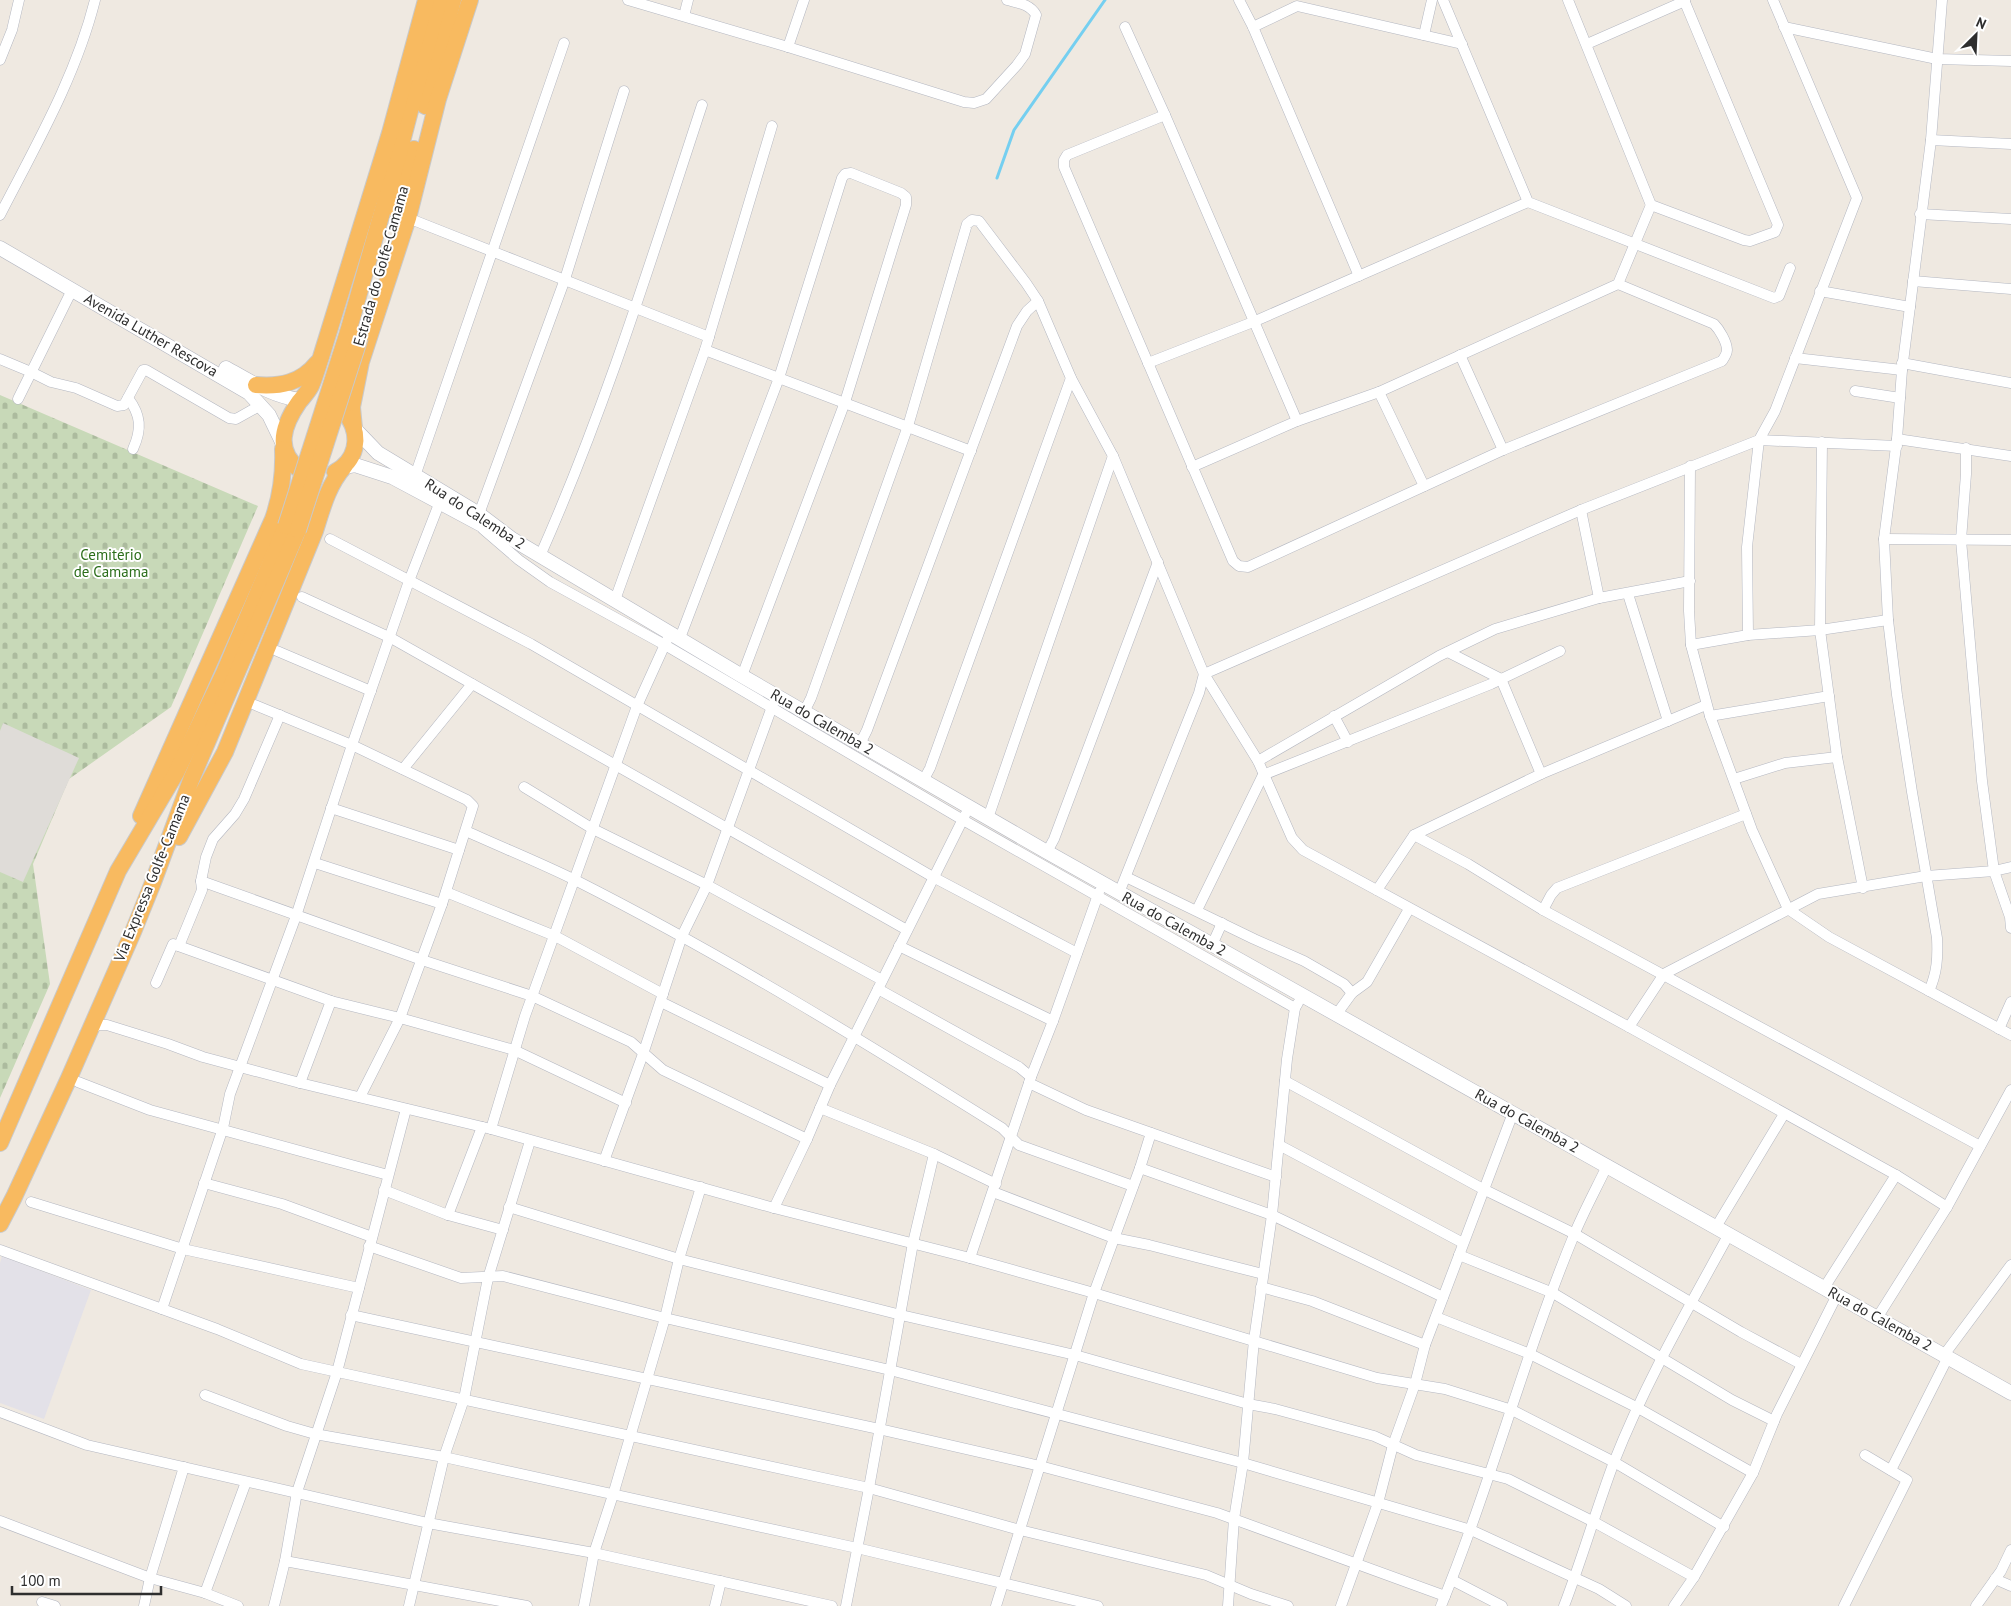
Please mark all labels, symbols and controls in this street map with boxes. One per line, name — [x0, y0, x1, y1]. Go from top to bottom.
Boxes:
north arrow — [1951, 10, 2001, 60]
text: N — [1973, 13, 1989, 33]
street label: Estrada do Golfe-Camama — [349, 184, 413, 348]
street label: Avenida Luther Rescova — [81, 289, 222, 381]
street label: Rua do Calemba 2 — [421, 474, 529, 553]
park label: Cemitério de Camama — [74, 545, 148, 581]
street label: Rua do Calemba 2 — [767, 684, 877, 759]
street label: Via Expressa Golfe-Camama — [109, 791, 194, 965]
street label: Rua do Calemba 2 — [1119, 887, 1230, 960]
street label: Rua do Calemba 2 — [1472, 1084, 1583, 1157]
street label: Rua do Calemba 2 — [1825, 1282, 1936, 1355]
scale bar — [12, 1564, 161, 1596]
text: 100 m — [20, 1571, 61, 1590]

